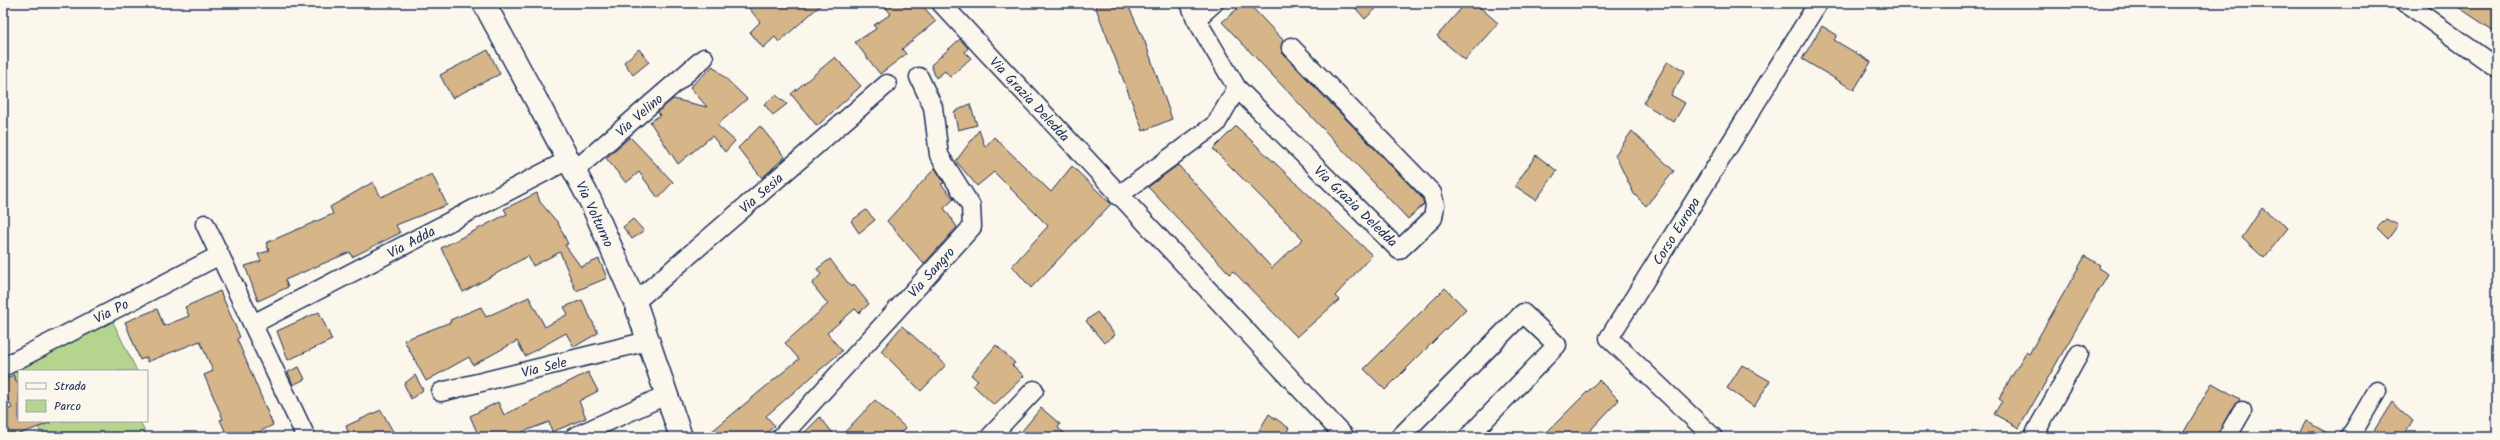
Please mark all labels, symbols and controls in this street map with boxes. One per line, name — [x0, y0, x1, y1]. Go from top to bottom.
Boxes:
street label: Via Grazia Deledda — [984, 52, 1075, 147]
street label: Via Velino — [611, 89, 668, 143]
street label: Via Grazia Deledda — [1308, 161, 1403, 253]
street label: Via Sesia — [735, 168, 789, 219]
street label: Via Volturno — [569, 178, 619, 251]
street label: Corso Europa — [1647, 193, 1706, 270]
street label: Via Adda — [383, 221, 440, 265]
street label: Via Sangro — [903, 242, 961, 303]
street label: Via Po — [90, 294, 133, 330]
street label: Via Sele — [519, 352, 570, 384]
legend — [18, 370, 148, 422]
text: Strada — [54, 377, 87, 396]
text: Parco — [54, 397, 81, 416]

